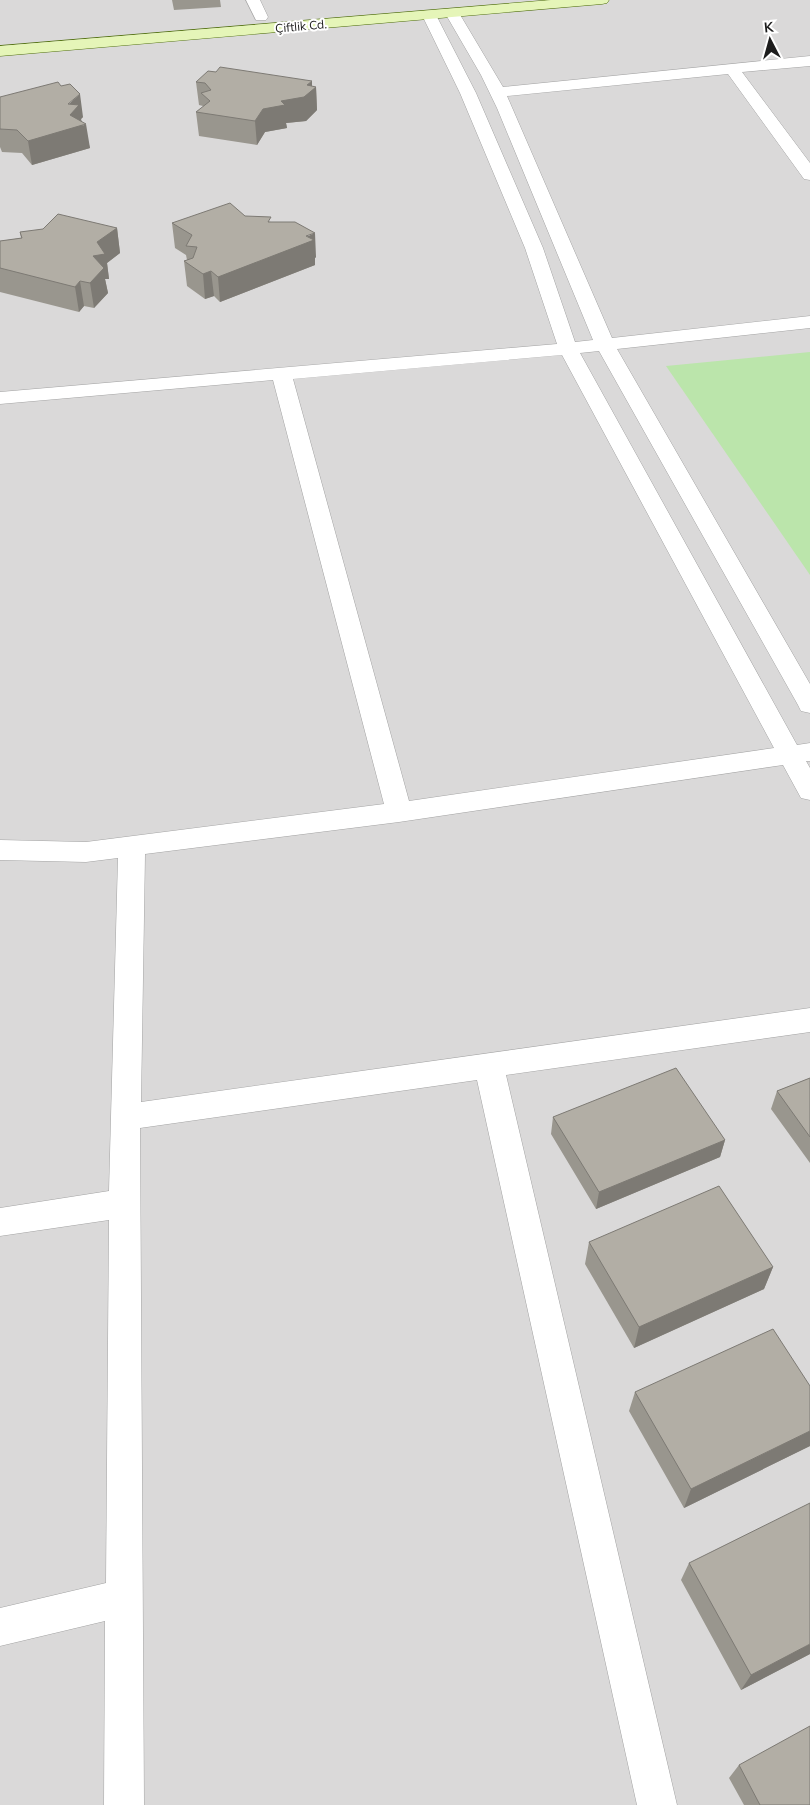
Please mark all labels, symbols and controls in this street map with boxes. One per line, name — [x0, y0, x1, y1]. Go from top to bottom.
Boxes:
north arrow — [745, 15, 795, 65]
street label: Çiftlik Cd. — [275, 16, 327, 36]
text: K — [763, 18, 775, 37]

